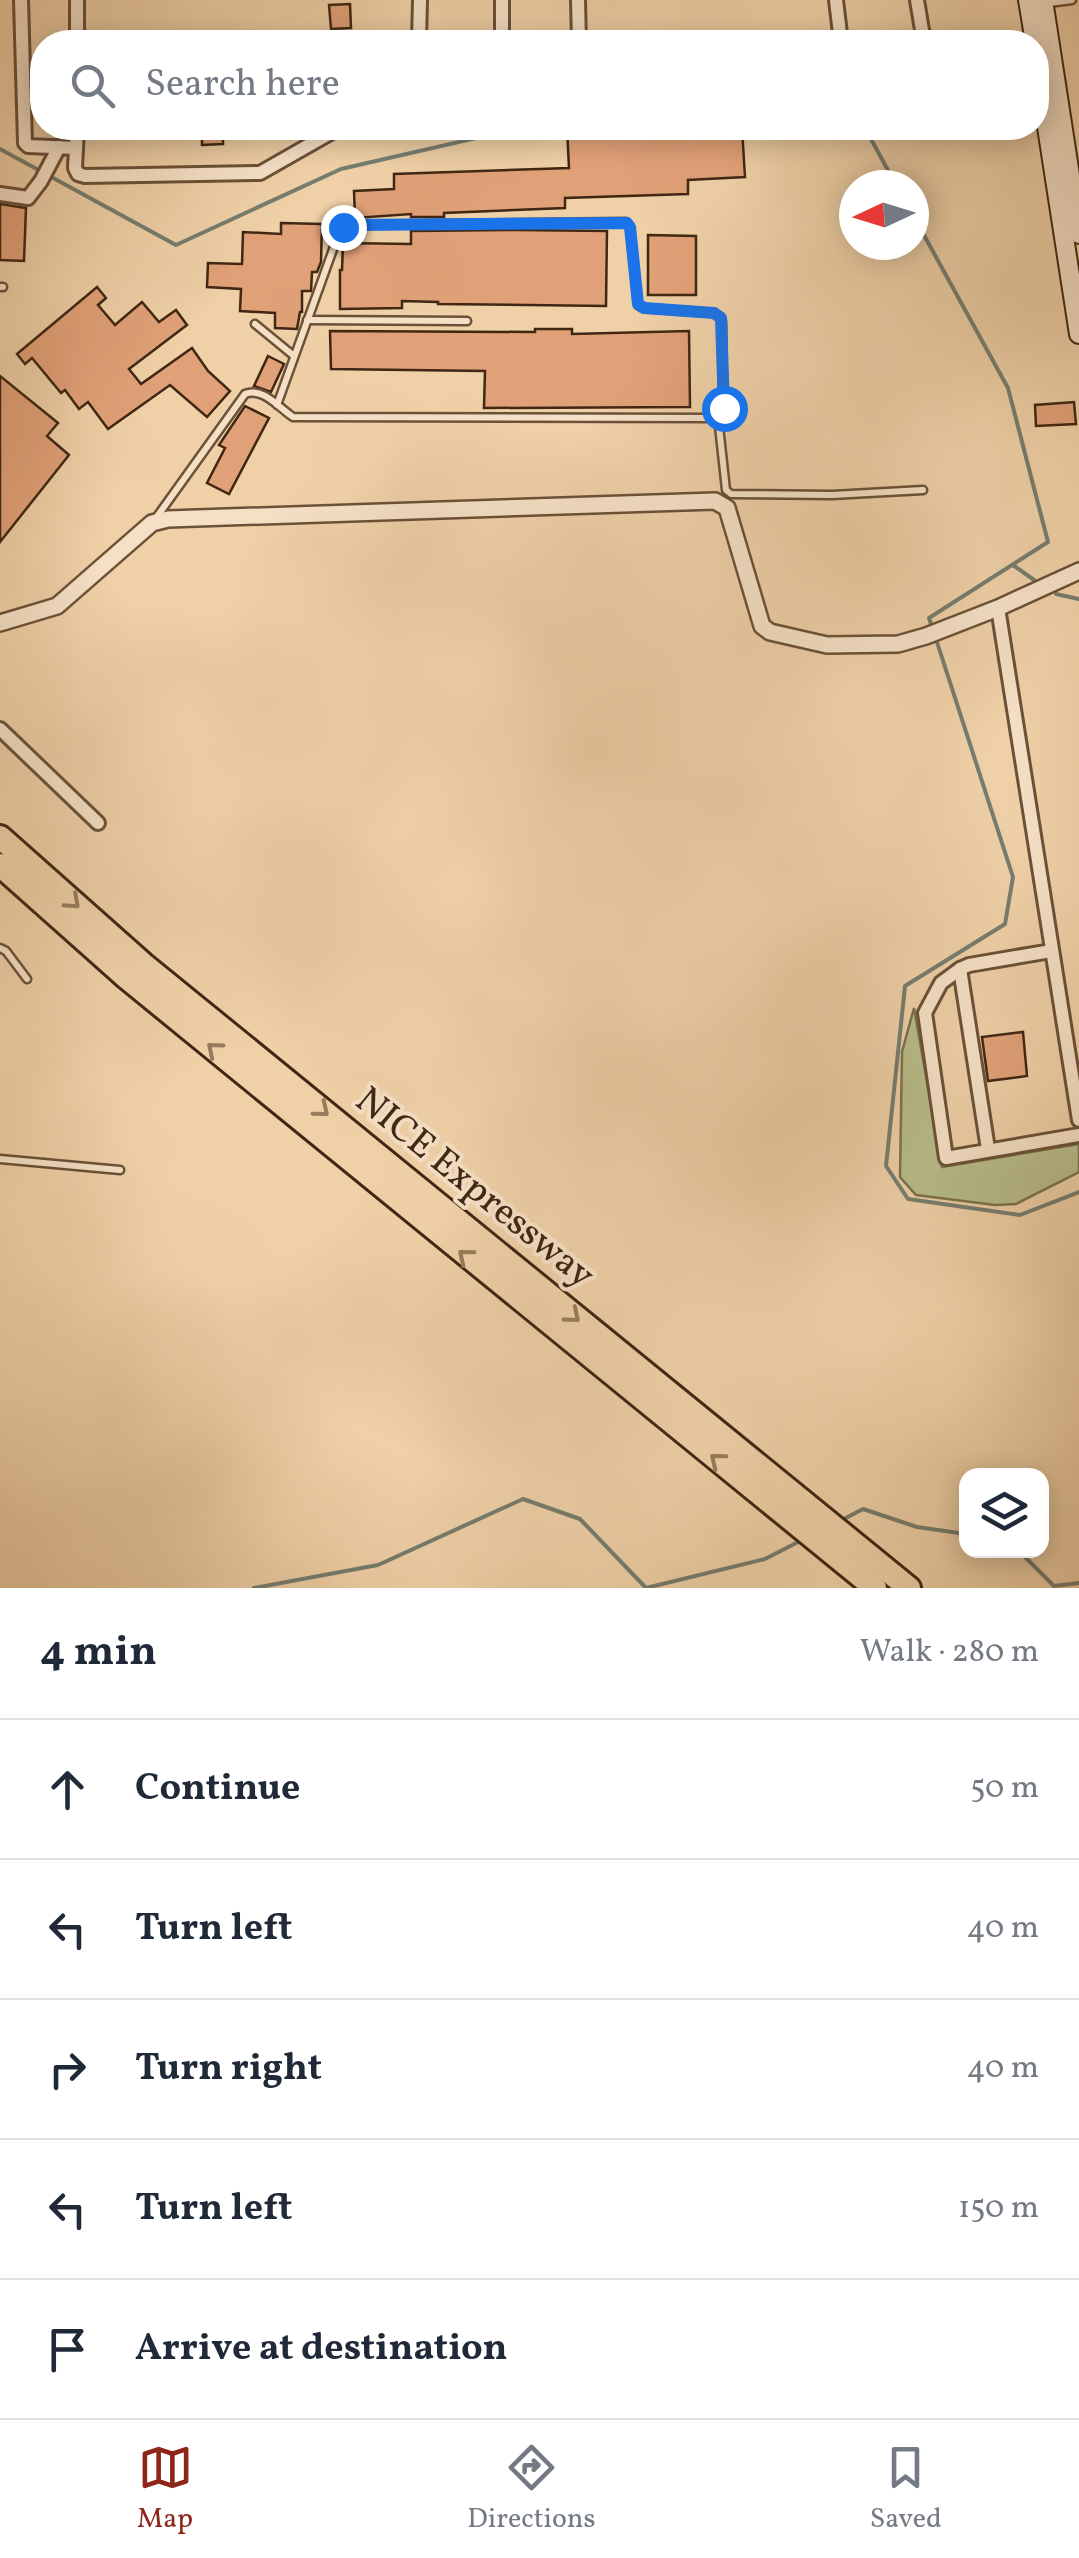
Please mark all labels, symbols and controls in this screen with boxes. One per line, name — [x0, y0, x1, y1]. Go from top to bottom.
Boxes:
search box — [30, 30, 1049, 140]
icon: search — [65, 58, 120, 113]
text: Search here — [145, 59, 340, 112]
north arrow — [839, 170, 929, 260]
route end — [321, 205, 367, 251]
route start — [702, 386, 748, 432]
one-way arrow — [61, 890, 80, 908]
one-way arrow — [207, 1043, 225, 1061]
street label: NICE Expressway — [343, 1076, 605, 1302]
one-way arrow — [311, 1098, 329, 1116]
one-way arrow — [458, 1250, 476, 1268]
one-way arrow — [562, 1304, 580, 1322]
one-way arrow — [711, 1454, 729, 1472]
map controls — [959, 1468, 1049, 1558]
button: layers — [959, 1468, 1049, 1558]
text: 4 min — [40, 1624, 157, 1683]
text: Walk · 280 m — [860, 1631, 1039, 1675]
icon: ahead — [40, 1762, 95, 1817]
text: Continue — [135, 1763, 300, 1816]
text: 50 m — [970, 1767, 1039, 1811]
icon: left — [40, 1902, 95, 1957]
text: Turn left — [135, 1903, 292, 1956]
text: 40 m — [967, 1907, 1039, 1951]
icon: right — [40, 2042, 95, 2097]
text: Turn right — [135, 2043, 322, 2096]
text: 40 m — [967, 2047, 1039, 2091]
icon: left — [40, 2182, 95, 2237]
text: Turn left — [135, 2183, 292, 2236]
text: 150 m — [958, 2187, 1039, 2231]
icon: arrive — [40, 2322, 95, 2377]
text: Arrive at destination — [135, 2323, 508, 2376]
tab: Map — [137, 2440, 193, 2539]
tab: Directions — [467, 2440, 596, 2539]
tab: Saved — [870, 2440, 942, 2539]

